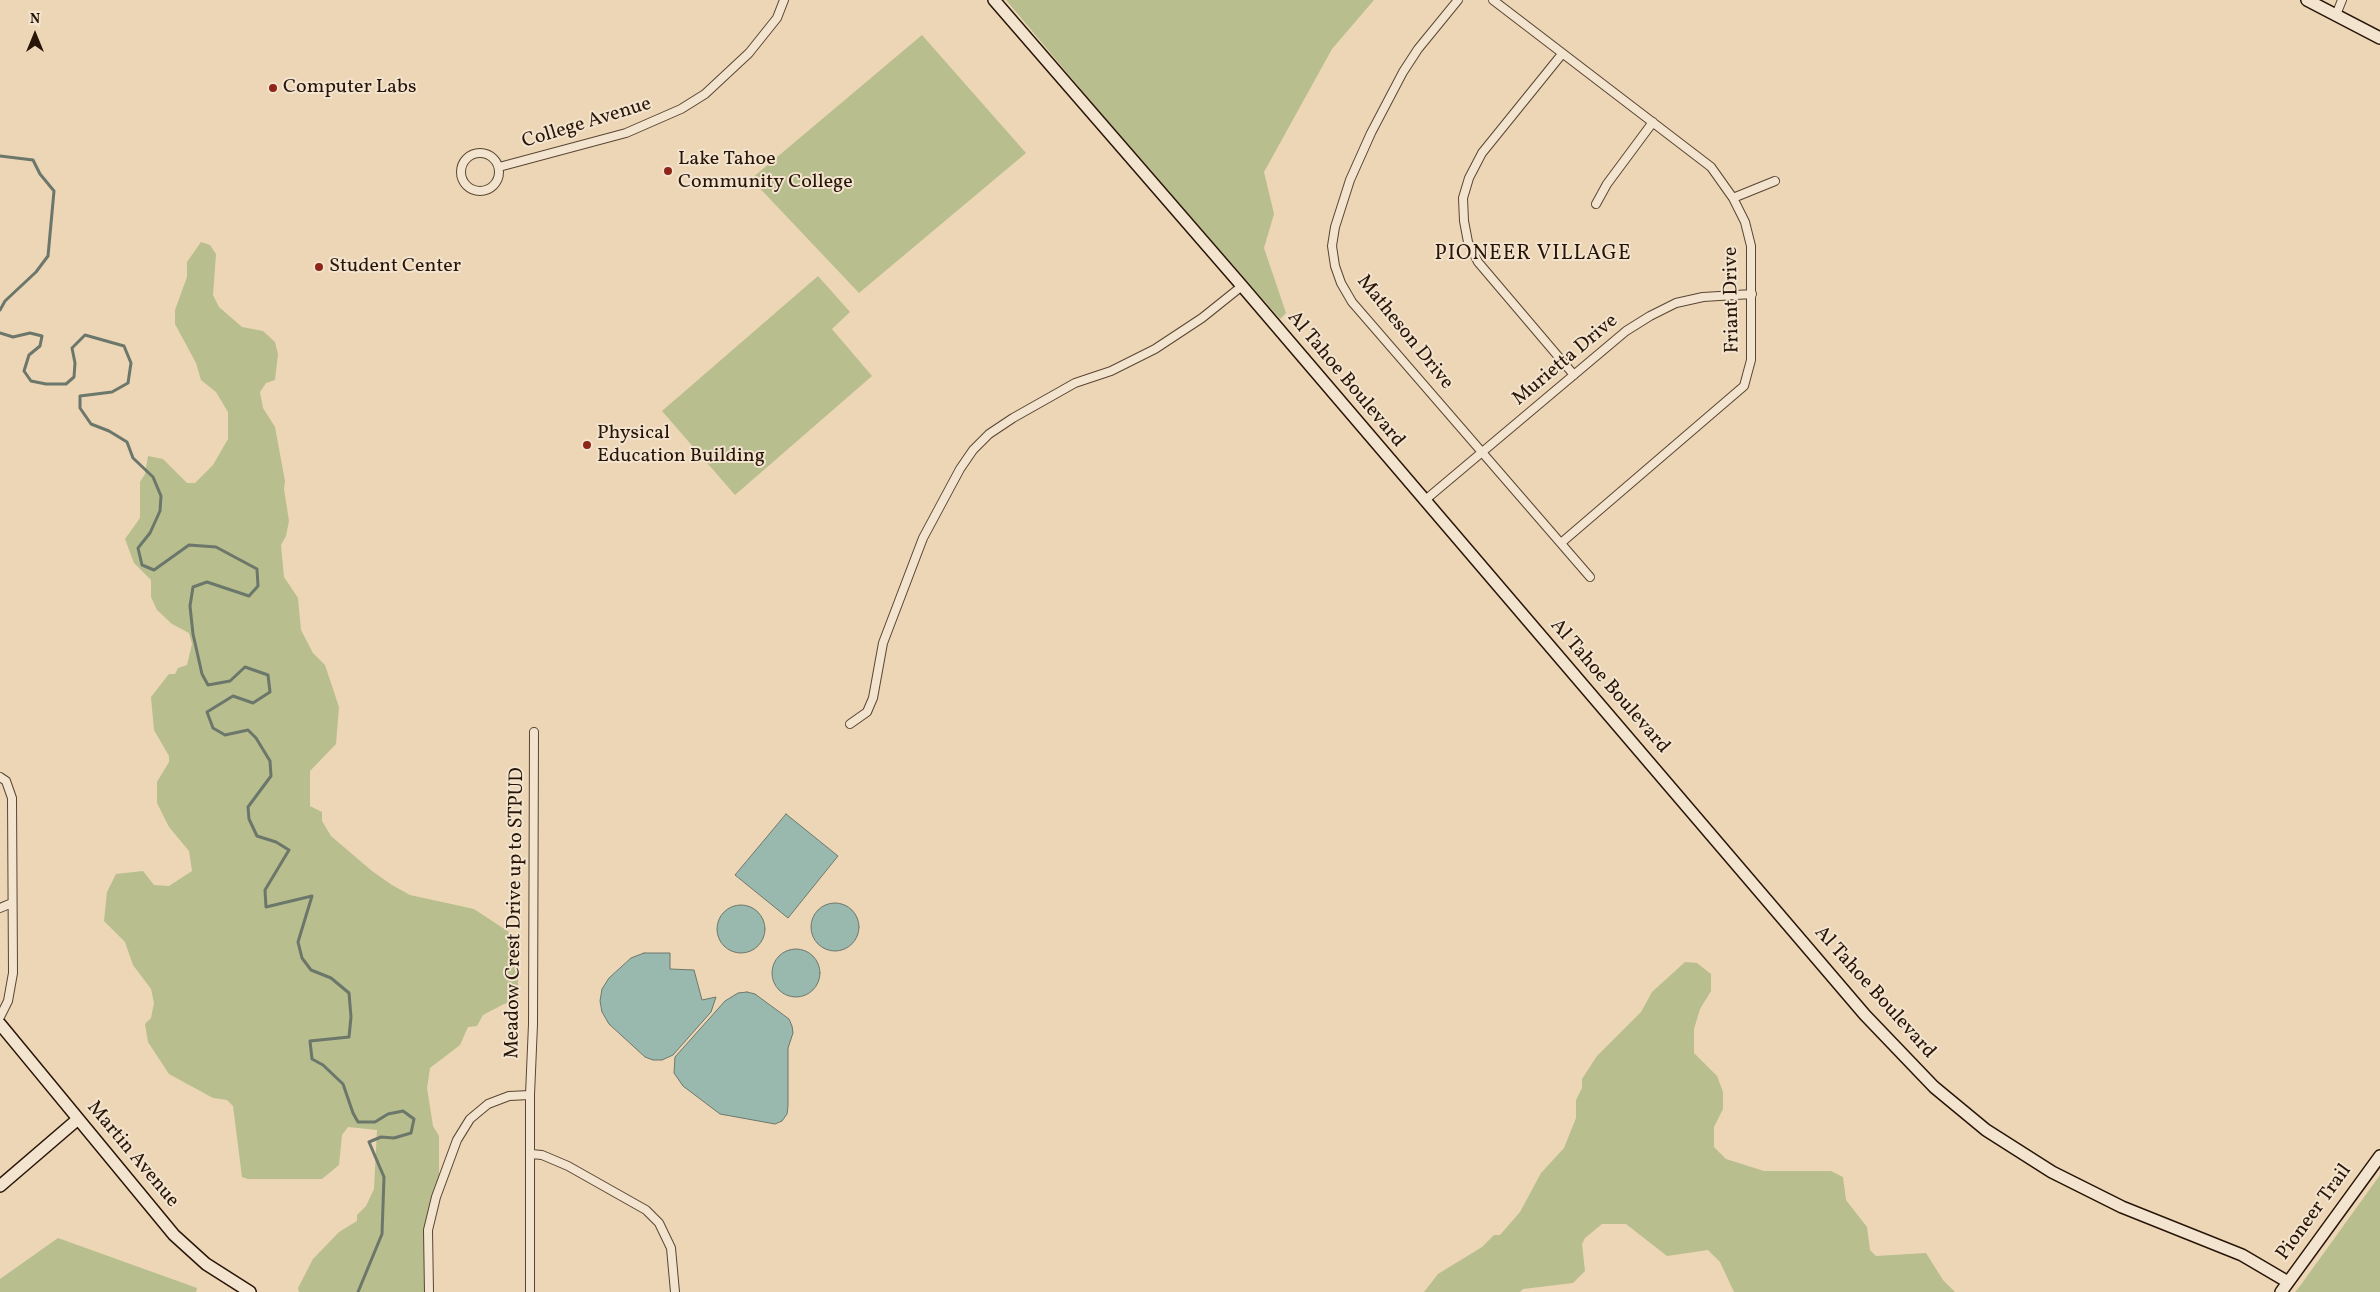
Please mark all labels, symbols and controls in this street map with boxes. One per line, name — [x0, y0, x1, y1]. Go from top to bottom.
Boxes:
north arrow — [10, 10, 60, 60]
text: N — [30, 10, 40, 29]
place label: Computer Labs — [283, 76, 416, 100]
marker: Computer Labs — [267, 82, 279, 94]
street label: College Avenue — [519, 93, 655, 155]
place label: Lake Tahoe Community College — [678, 148, 853, 195]
marker: Lake Tahoe Community College — [662, 165, 674, 177]
district label: PIONEER VILLAGE — [1433, 242, 1633, 268]
street label: Friant Drive — [1720, 246, 1746, 354]
place label: Student Center — [329, 255, 461, 279]
marker: Student Center — [313, 261, 325, 273]
street label: Matheson Drive — [1350, 271, 1458, 395]
street label: Al Tahoe Boulevard — [1281, 307, 1409, 453]
street label: Murietta Drive — [1508, 310, 1624, 412]
place label: Physical Education Building — [597, 422, 765, 469]
marker: Physical Education Building — [581, 439, 593, 451]
street label: Al Tahoe Boulevard — [1544, 615, 1674, 759]
street label: Meadow Crest Drive up to STPUD — [501, 767, 531, 1059]
street label: Al Tahoe Boulevard — [1808, 922, 1940, 1064]
street label: Martin Avenue — [81, 1097, 183, 1213]
street label: Pioneer Trail — [2272, 1160, 2358, 1266]

